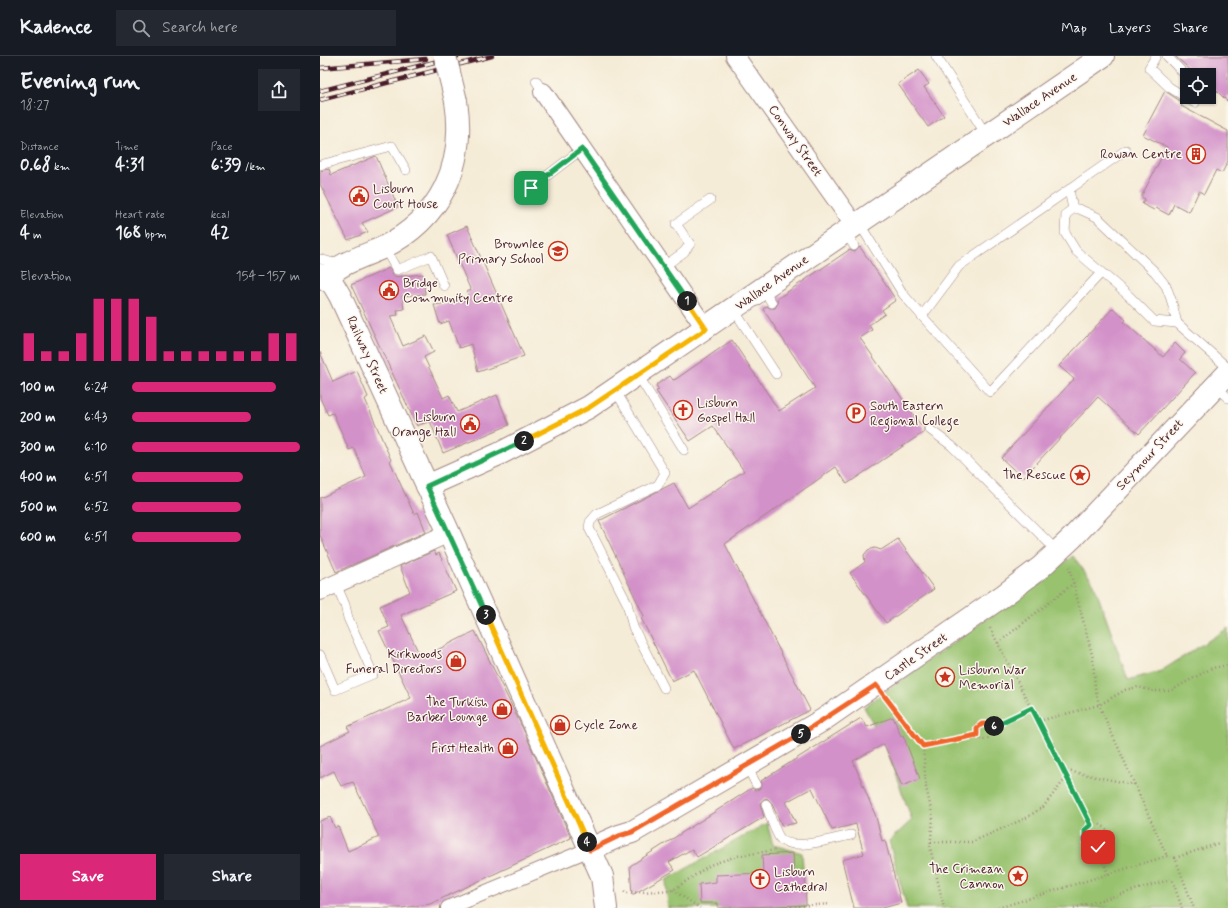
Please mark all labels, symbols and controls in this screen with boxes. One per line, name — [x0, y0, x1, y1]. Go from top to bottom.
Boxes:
search box — [116, 10, 396, 46]
text: Kadence — [20, 15, 92, 40]
icon: search — [130, 17, 152, 39]
text: Search here — [162, 18, 238, 38]
text: Map — [1061, 19, 1087, 37]
text: Layers — [1109, 19, 1151, 37]
text: Share — [1173, 19, 1208, 37]
text: Evening run — [20, 68, 140, 96]
map controls — [1180, 68, 1216, 104]
button: locate — [1180, 68, 1216, 104]
button: share — [258, 69, 300, 111]
street label: Wallace Avenue — [999, 69, 1081, 131]
text: 18:27 — [20, 97, 49, 114]
street label: Conway Street — [764, 102, 826, 180]
text: Distance — [20, 140, 59, 154]
text: Time — [115, 140, 138, 154]
text: Pace — [211, 140, 233, 154]
building icon: Rowan Centre — [1185, 143, 1207, 165]
place label: Rowan Centre — [1100, 146, 1182, 163]
text: 0.68 — [20, 154, 51, 176]
text: 4:31 — [115, 154, 145, 176]
text: 6:39 — [211, 154, 242, 176]
text: km — [51, 160, 70, 174]
text: /km — [242, 160, 266, 174]
pin — [514, 171, 548, 205]
icon: arrive — [520, 177, 542, 199]
place label: Lisburn Court House — [373, 181, 438, 213]
public building icon: Lisburn Court House — [348, 185, 370, 207]
text: Elevation — [20, 208, 63, 222]
text: Heart rate — [115, 208, 165, 222]
text: kcal — [211, 208, 229, 222]
text: 4 — [20, 222, 30, 244]
text: 168 — [115, 222, 142, 244]
text: 42 — [211, 222, 230, 244]
text: m — [30, 228, 42, 242]
text: bpm — [142, 228, 167, 242]
place label: Brownlee Primary School — [458, 236, 544, 268]
school or university icon: Brownlee Primary School — [547, 240, 569, 262]
street label: Wallace Avenue — [732, 251, 812, 315]
text: Elevation — [20, 268, 71, 285]
text: 154–157 m — [236, 268, 300, 285]
place label: Bridge Community Centre — [403, 275, 513, 307]
public building icon: Bridge Community Centre — [378, 279, 400, 301]
pin: 1 — [677, 291, 697, 311]
text: 1 — [685, 294, 689, 308]
street label: Railway Street — [342, 314, 392, 397]
text: 100 m — [20, 379, 55, 396]
text: 6:24 — [84, 379, 108, 396]
place label: Lisburn Gospel Hall — [697, 395, 755, 427]
place label: South Eastern Regional College — [870, 398, 959, 432]
church icon: Lisburn Gospel Hall — [672, 399, 694, 421]
parking icon: South Eastern Regional College — [845, 402, 867, 424]
text: 200 m — [20, 409, 55, 426]
text: 6:43 — [84, 409, 107, 426]
place label: Lisburn Orange Hall — [392, 409, 456, 442]
public building icon: Lisburn Orange Hall — [459, 413, 481, 435]
street label: Seymour Street — [1113, 416, 1187, 494]
pin: 2 — [514, 431, 534, 451]
text: 2 — [521, 434, 527, 448]
text: 300 m — [20, 439, 55, 456]
text: 6:10 — [84, 439, 107, 456]
place icon: The Rescue — [1069, 464, 1091, 486]
place label: The Rescue — [1003, 467, 1066, 484]
text: 400 m — [20, 469, 57, 486]
text: 6:51 — [84, 469, 108, 486]
text: 500 m — [20, 499, 57, 516]
text: 6:52 — [84, 499, 109, 516]
text: 600 m — [20, 529, 56, 546]
text: 6:51 — [84, 529, 108, 546]
pin: 3 — [476, 605, 496, 625]
text: 3 — [484, 608, 488, 622]
street label: Castle Street — [881, 629, 951, 685]
place label: Kirkwoods Funeral Directors — [346, 646, 442, 678]
shop icon: Kirkwoods Funeral Directors — [445, 650, 467, 672]
place label: Lisburn War Memorial — [959, 662, 1027, 694]
place icon: Lisburn War Memorial — [934, 666, 956, 688]
place label: The Turkish Barber Lounge — [407, 694, 488, 726]
shop icon: The Turkish Barber Lounge — [491, 698, 513, 720]
shop icon: Cycle Zone — [549, 714, 571, 736]
pin: 6 — [984, 716, 1004, 736]
place label: Cycle Zone — [574, 717, 638, 734]
text: 6 — [991, 719, 997, 733]
pin: 5 — [791, 724, 811, 744]
text: 5 — [798, 727, 804, 741]
shop icon: First Health — [497, 737, 519, 759]
place label: First Health — [431, 740, 494, 757]
pin — [1081, 830, 1115, 864]
pin: 4 — [577, 832, 597, 852]
text: 4 — [584, 835, 590, 849]
icon: check — [1087, 836, 1109, 858]
button: Save — [20, 854, 156, 900]
button: Share — [164, 854, 300, 900]
place label: The Crimean Cannon — [929, 861, 1004, 893]
place label: Lisburn Cathedral — [774, 864, 828, 896]
place icon: The Crimean Cannon — [1007, 865, 1029, 887]
church icon: Lisburn Cathedral — [749, 868, 771, 890]

